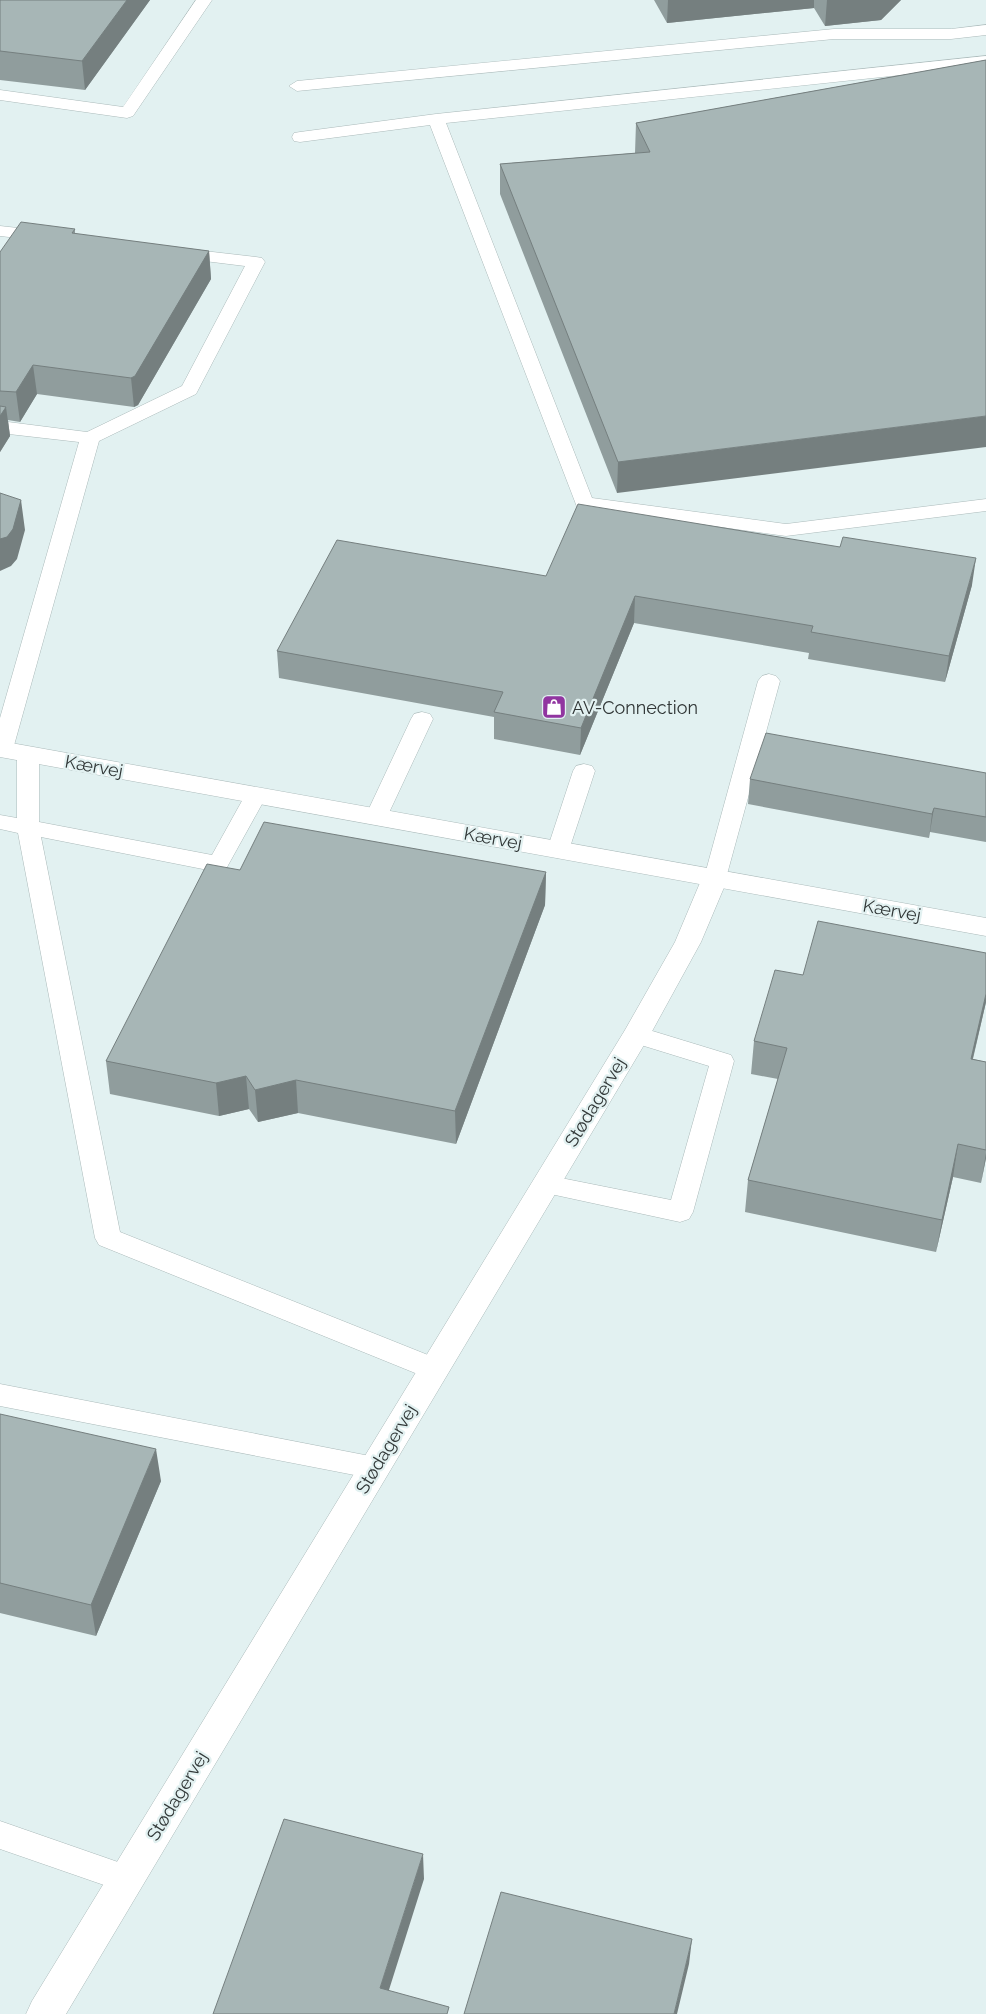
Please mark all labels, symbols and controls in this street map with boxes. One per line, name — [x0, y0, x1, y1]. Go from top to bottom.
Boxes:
shop icon: AV-Connection — [541, 694, 567, 720]
place label: AV-Connection — [572, 697, 698, 718]
street label: Kærvej — [63, 751, 125, 781]
street label: Kærvej — [462, 823, 524, 853]
street label: Kærvej — [861, 895, 923, 925]
street label: Stødagervej — [560, 1054, 630, 1150]
street label: Stødagervej — [351, 1401, 421, 1497]
street label: Stødagervej — [142, 1748, 212, 1844]

